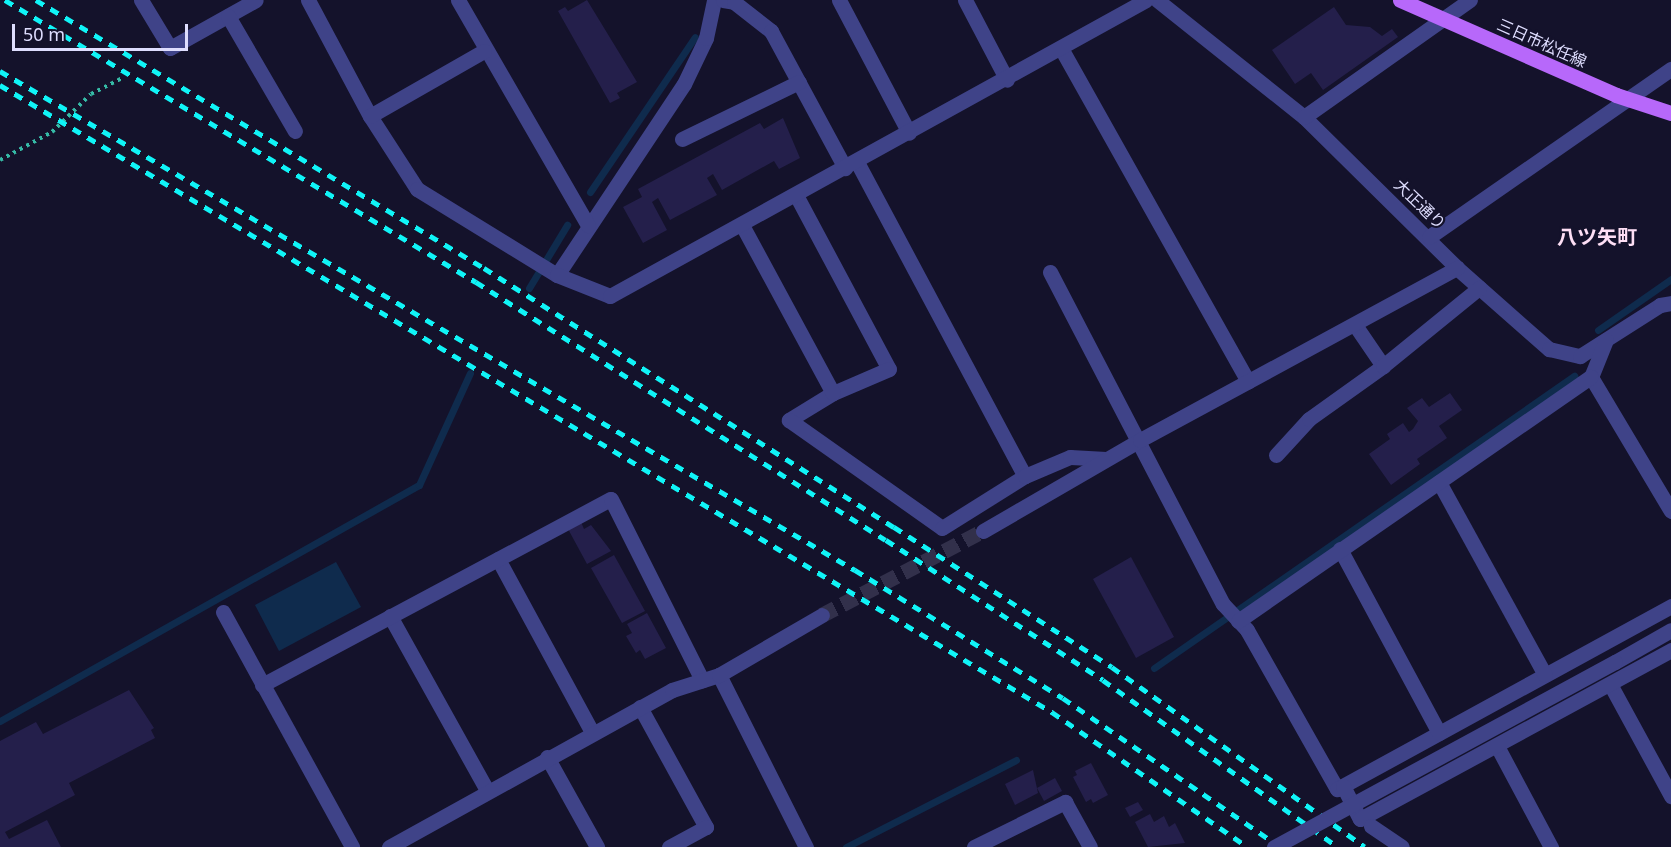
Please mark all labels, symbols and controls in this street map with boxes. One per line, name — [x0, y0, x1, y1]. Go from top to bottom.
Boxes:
scale bar — [15, 12, 190, 50]
street label: 三日市松任線 — [1494, 15, 1590, 71]
text: 50 m — [23, 22, 65, 46]
street label: 大正通り — [1390, 175, 1450, 233]
district label: 八ツ矢町 — [1557, 224, 1637, 248]

